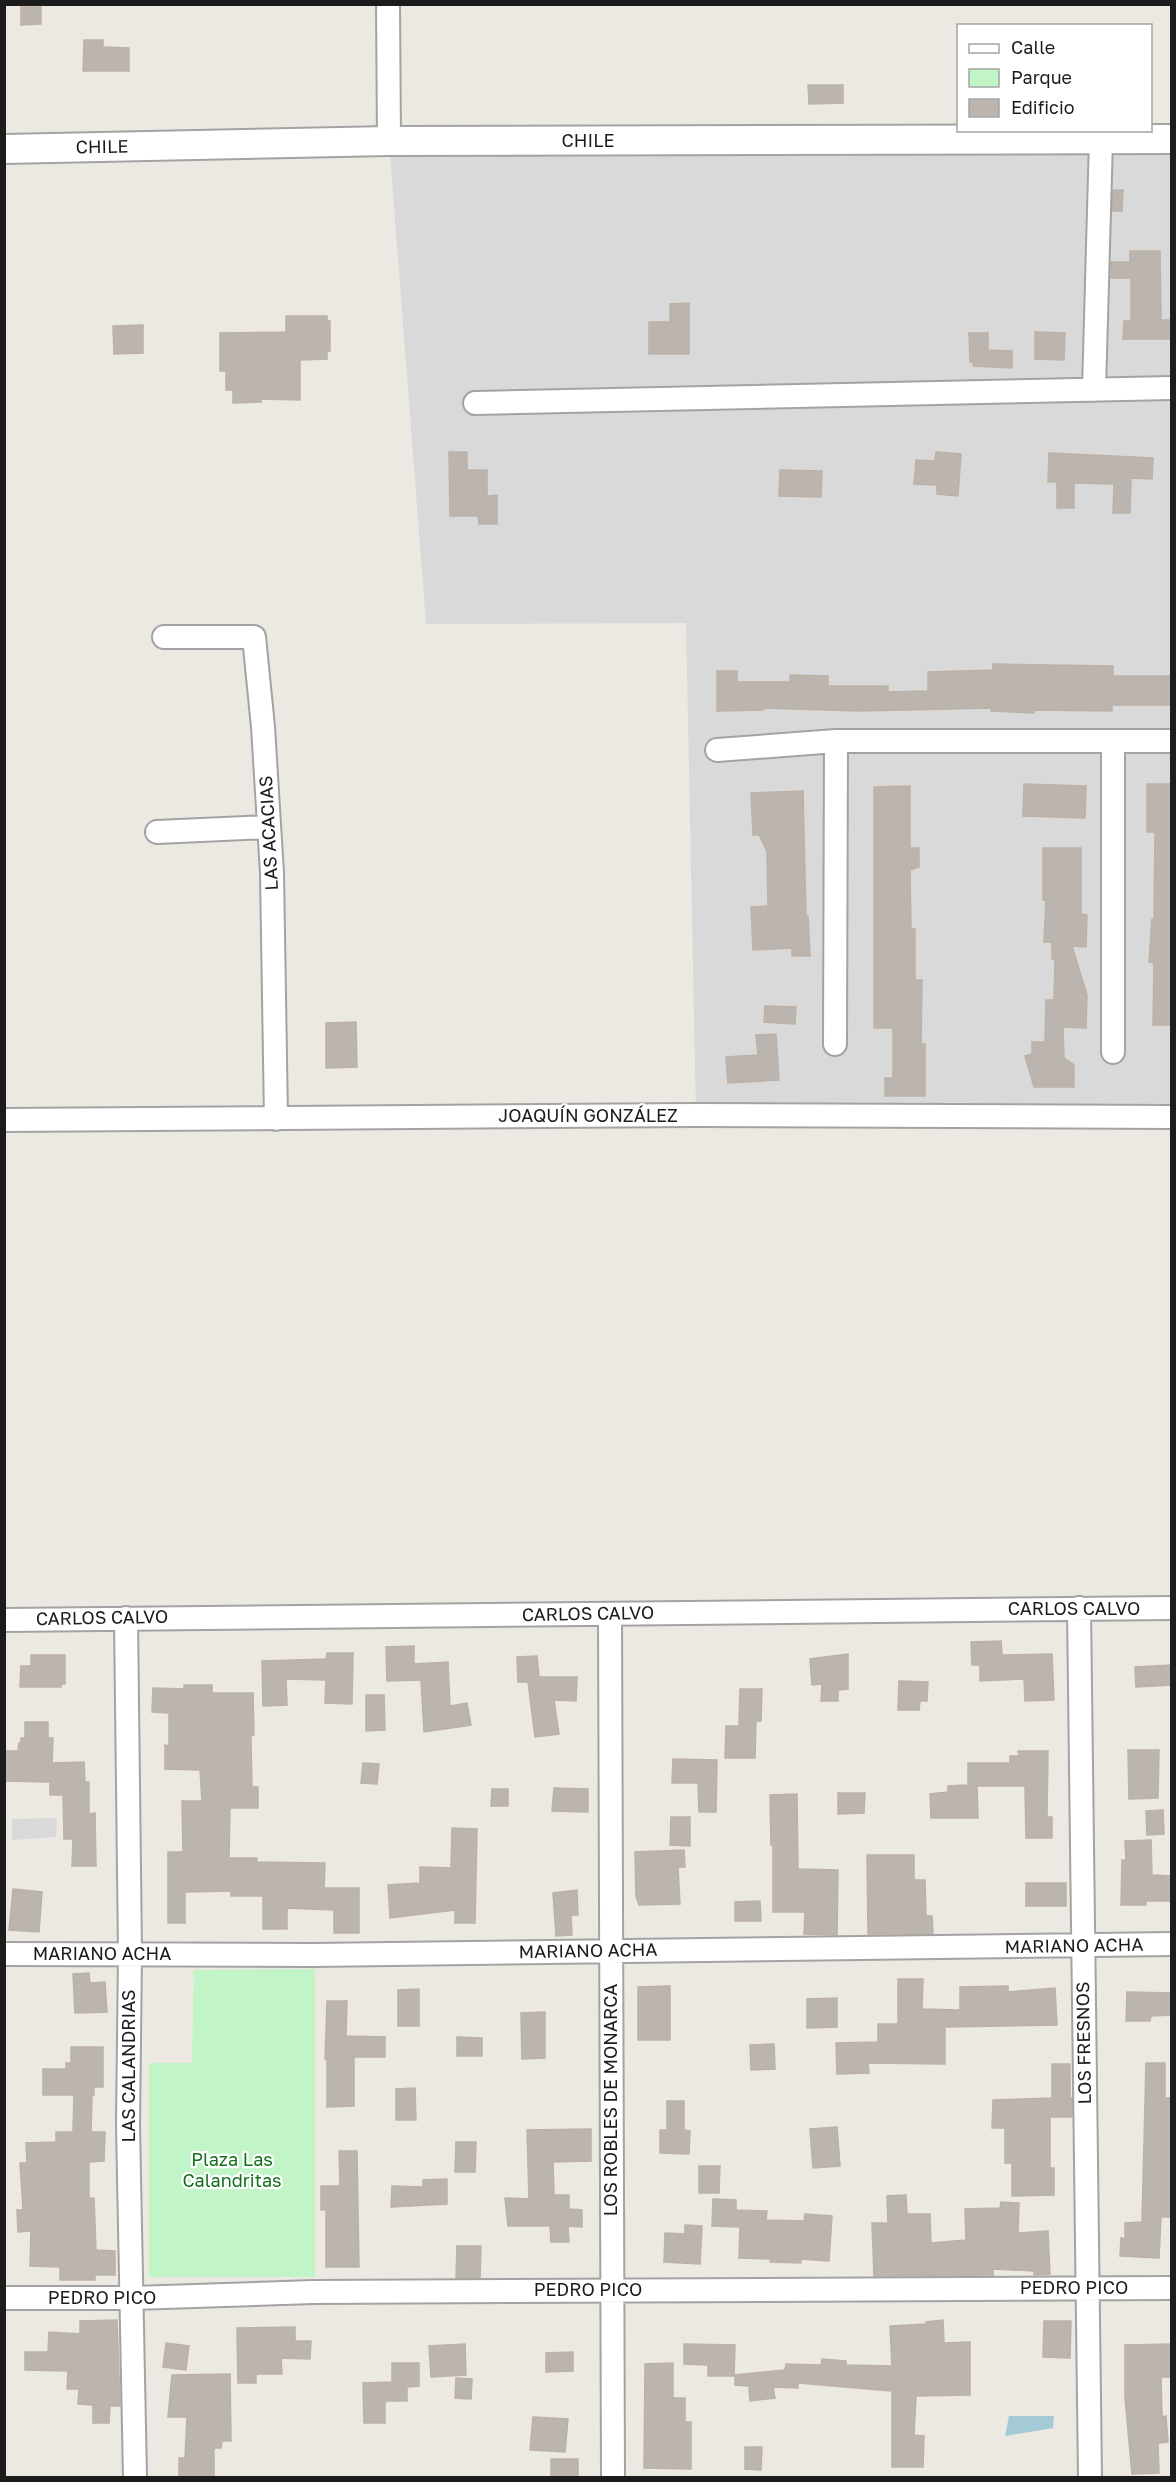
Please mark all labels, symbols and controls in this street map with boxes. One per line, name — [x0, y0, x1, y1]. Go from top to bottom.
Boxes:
legend — [957, 24, 1152, 132]
text: Calle — [1011, 36, 1055, 58]
text: Parque — [1011, 66, 1072, 88]
text: Edificio — [1011, 96, 1075, 118]
street label: CHILE — [562, 129, 614, 151]
street label: CHILE — [75, 135, 129, 157]
street label: LAS ACACIAS — [254, 775, 282, 891]
street label: JOAQUÍN GONZÁLEZ — [498, 1104, 678, 1126]
street label: CARLOS CALVO — [1008, 1597, 1140, 1619]
street label: CARLOS CALVO — [522, 1601, 654, 1625]
street label: CARLOS CALVO — [36, 1605, 168, 1629]
street label: MARIANO ACHA — [1004, 1933, 1143, 1957]
street label: MARIANO ACHA — [518, 1938, 657, 1962]
street label: MARIANO ACHA — [33, 1942, 171, 1964]
street label: LOS FRESNOS — [1071, 1981, 1095, 2105]
street label: LOS ROBLES DE MONARCA — [599, 1984, 621, 2216]
street label: LAS CALANDRIAS — [117, 1989, 139, 2143]
park label: Plaza Las Calandritas — [182, 2148, 282, 2191]
street label: PEDRO PICO — [1020, 2276, 1128, 2298]
street label: PEDRO PICO — [534, 2278, 642, 2300]
street label: PEDRO PICO — [48, 2286, 156, 2308]

